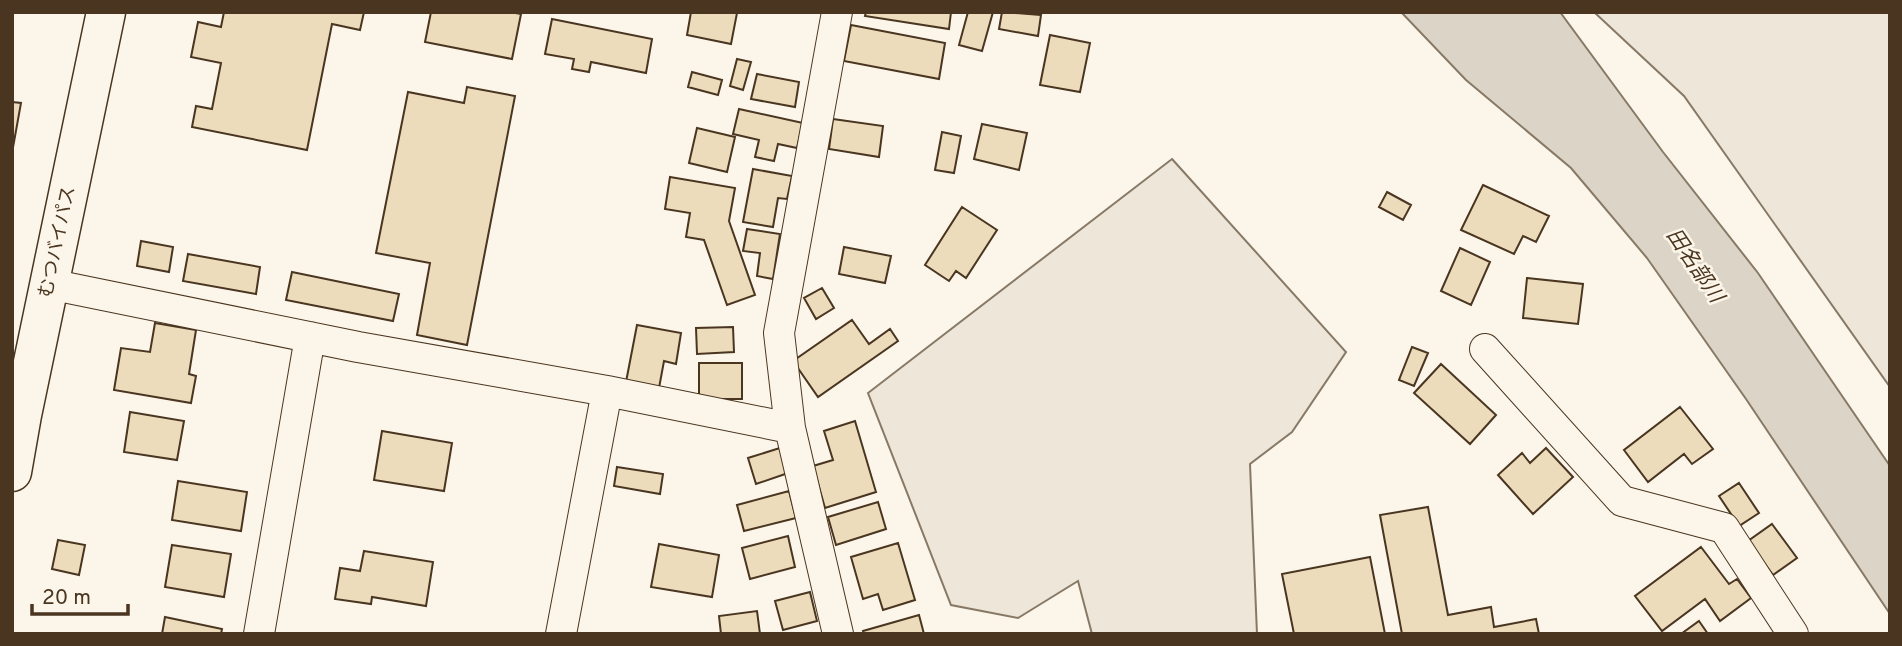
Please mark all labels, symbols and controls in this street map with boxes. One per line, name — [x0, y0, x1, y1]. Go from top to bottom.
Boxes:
street label: むつバイパス — [34, 184, 82, 300]
water label: 田名部川 — [1659, 224, 1730, 310]
scale bar — [32, 572, 128, 616]
text: 20 m — [42, 585, 91, 612]

